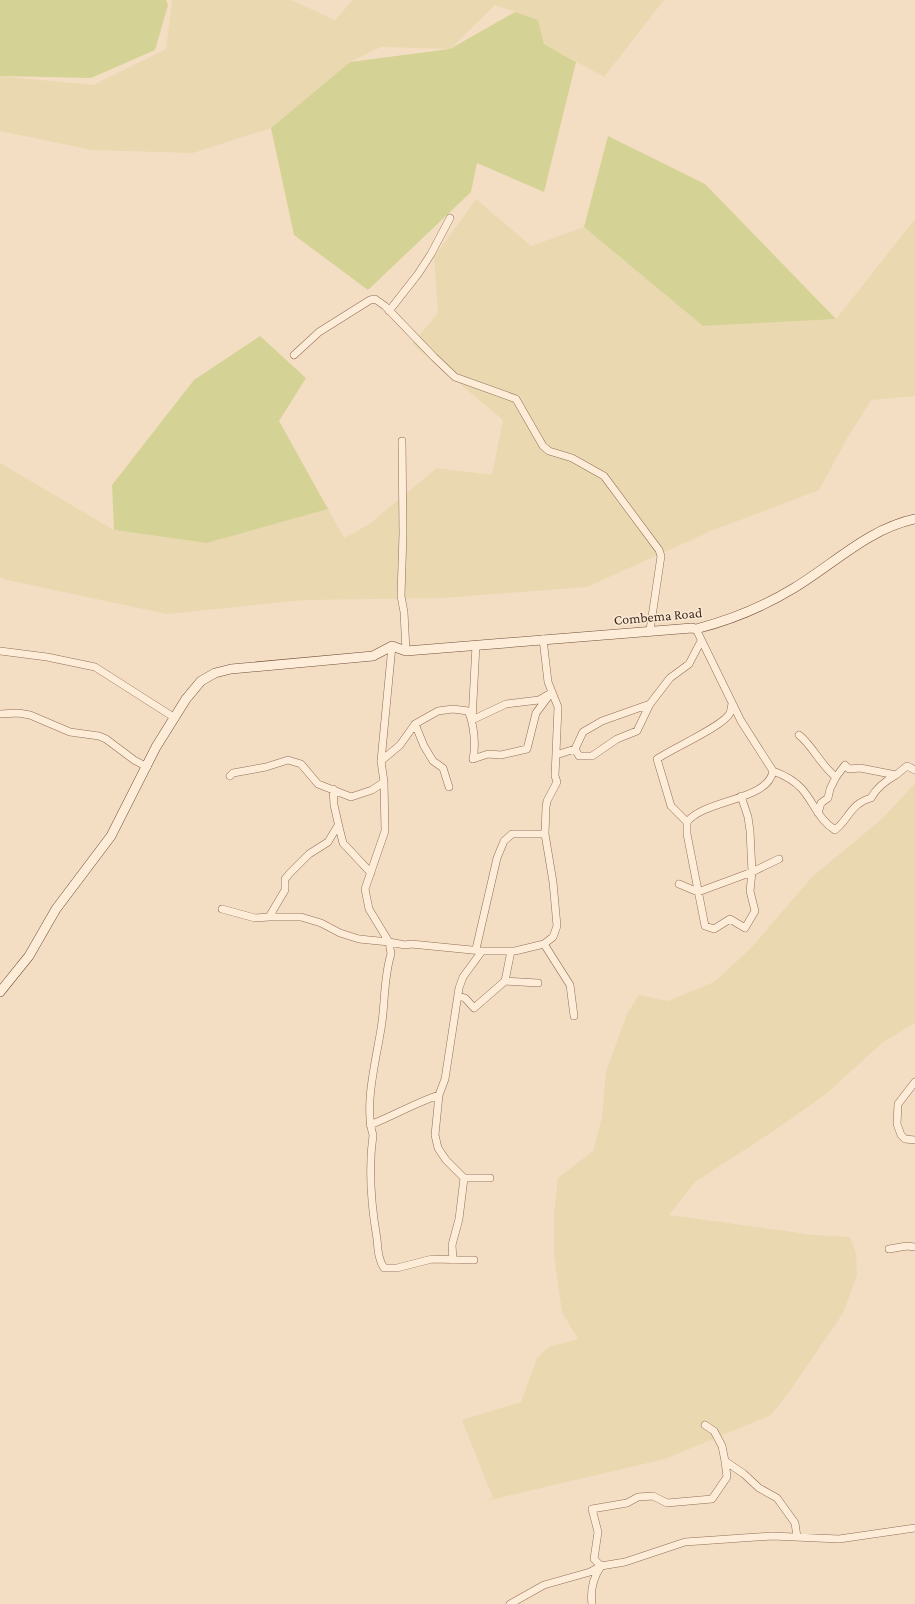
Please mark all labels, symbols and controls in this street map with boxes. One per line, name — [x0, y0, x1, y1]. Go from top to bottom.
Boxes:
street label: Combema Road — [613, 604, 703, 628]

